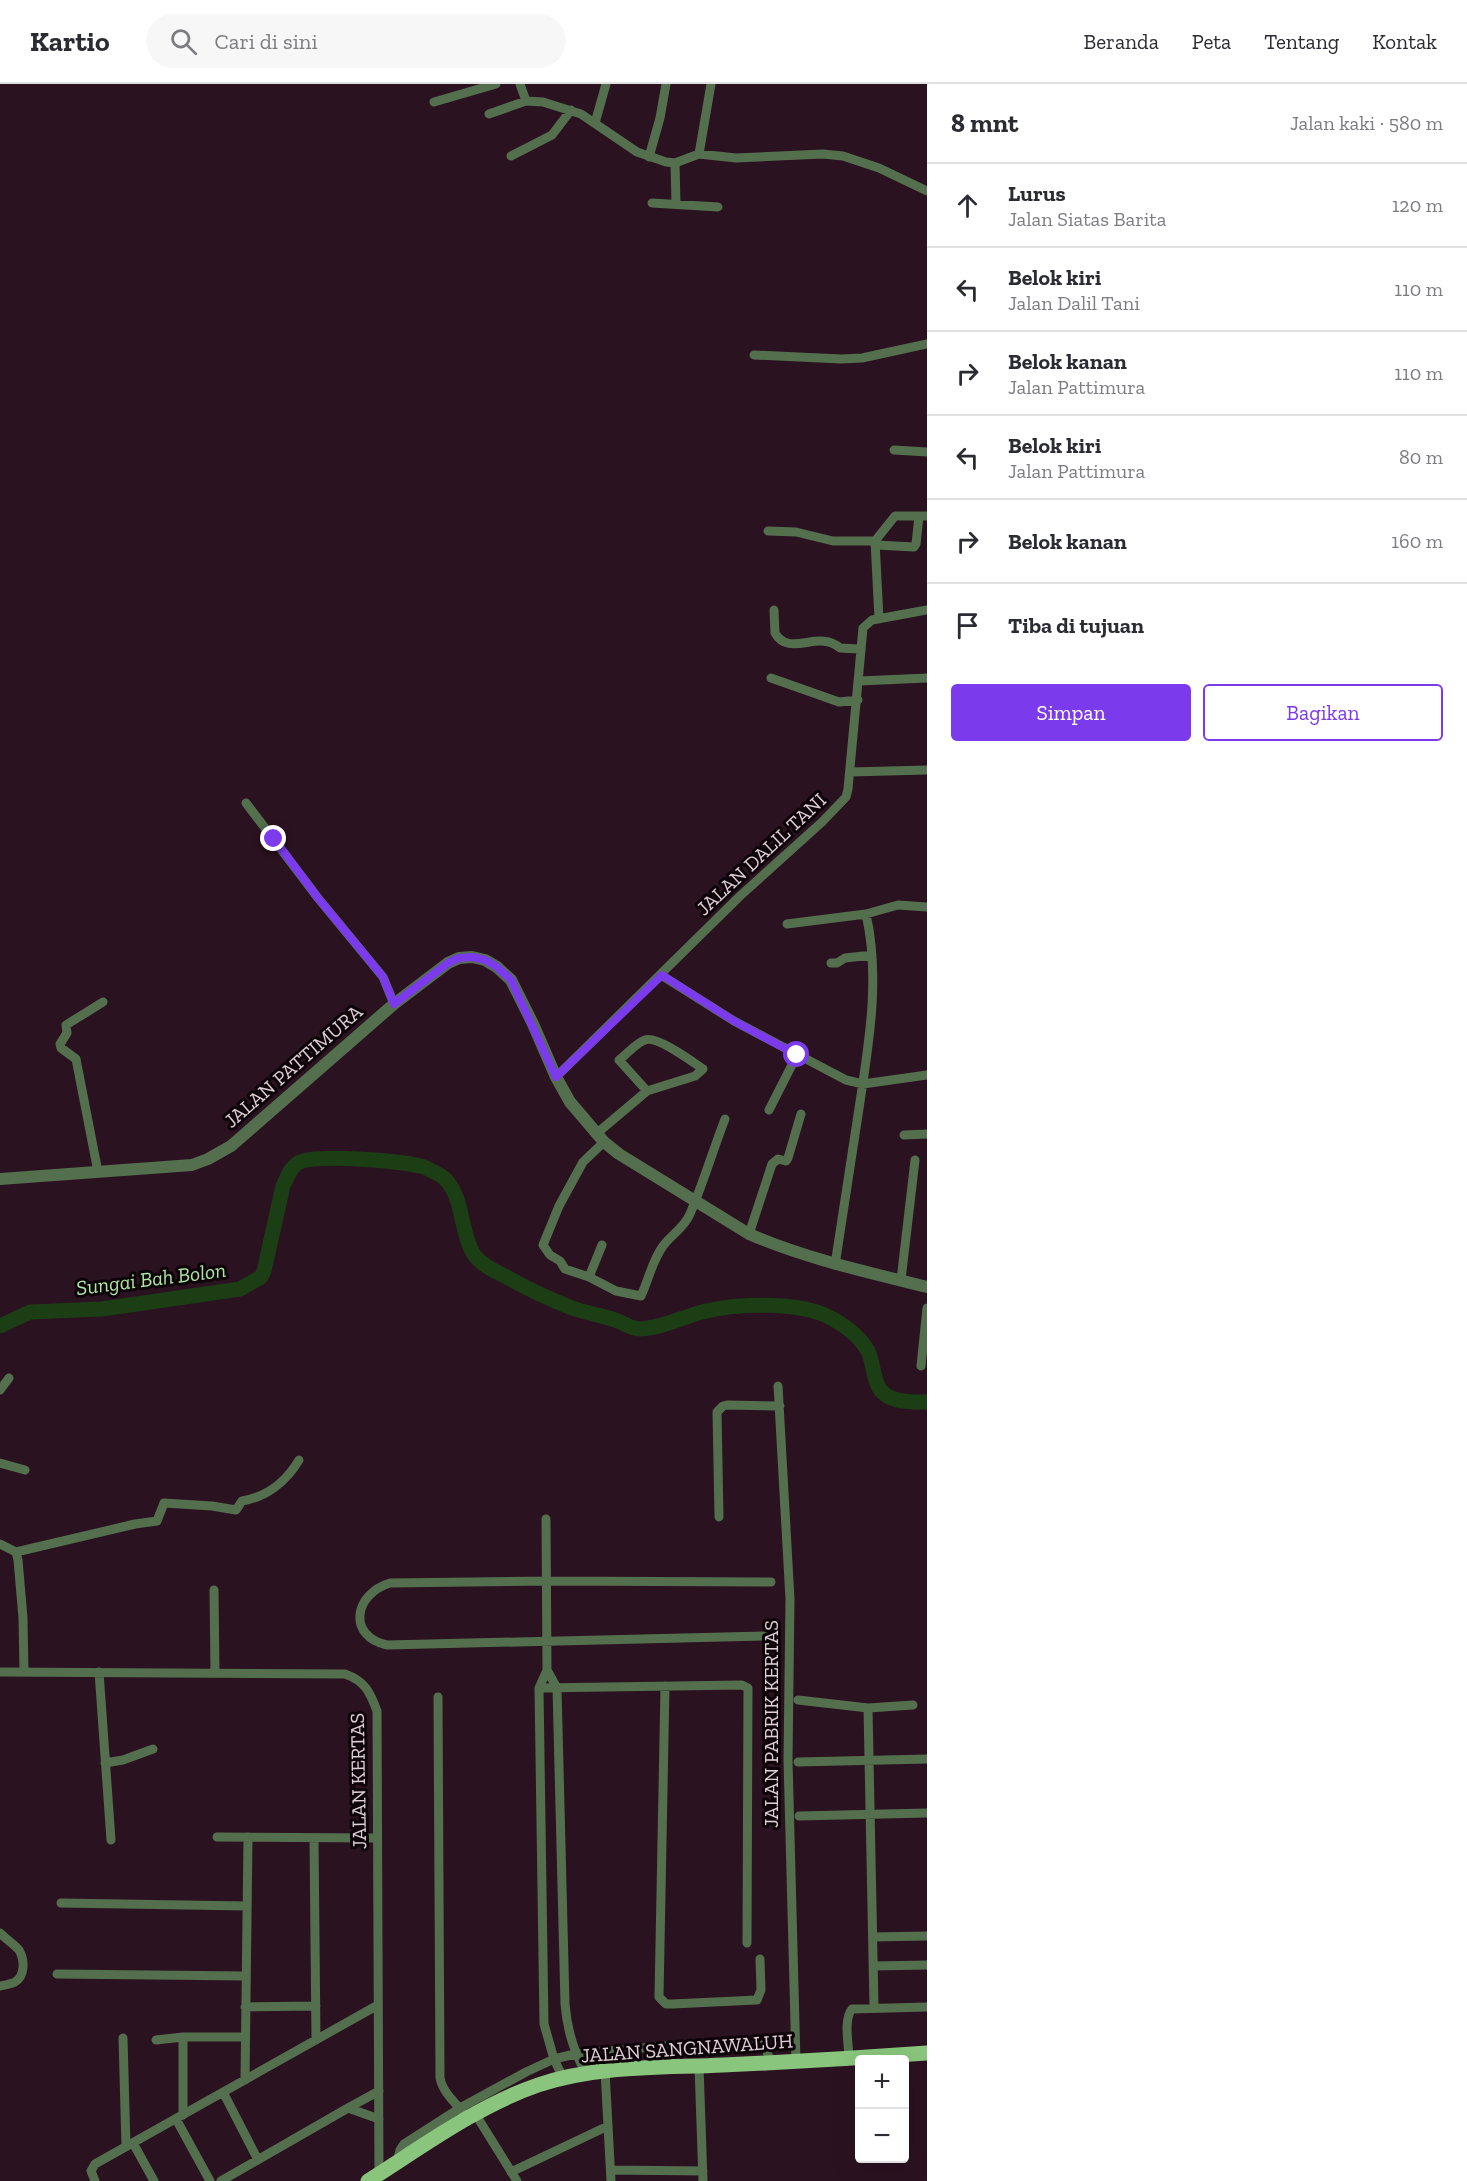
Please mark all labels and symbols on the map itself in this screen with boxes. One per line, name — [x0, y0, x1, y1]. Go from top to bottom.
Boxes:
street label: JALAN DALIL TANI — [691, 788, 831, 920]
route end — [260, 825, 286, 851]
street label: JALAN PATTIMURA — [219, 999, 368, 1133]
route start — [783, 1041, 809, 1067]
water label: Sungai Bah Bolon — [75, 1257, 227, 1300]
street label: JALAN PABRIK KERTAS — [759, 1620, 783, 1828]
street label: JALAN KERTAS — [345, 1713, 371, 1849]
street label: JALAN SANGNAWALUH — [580, 2029, 794, 2067]

